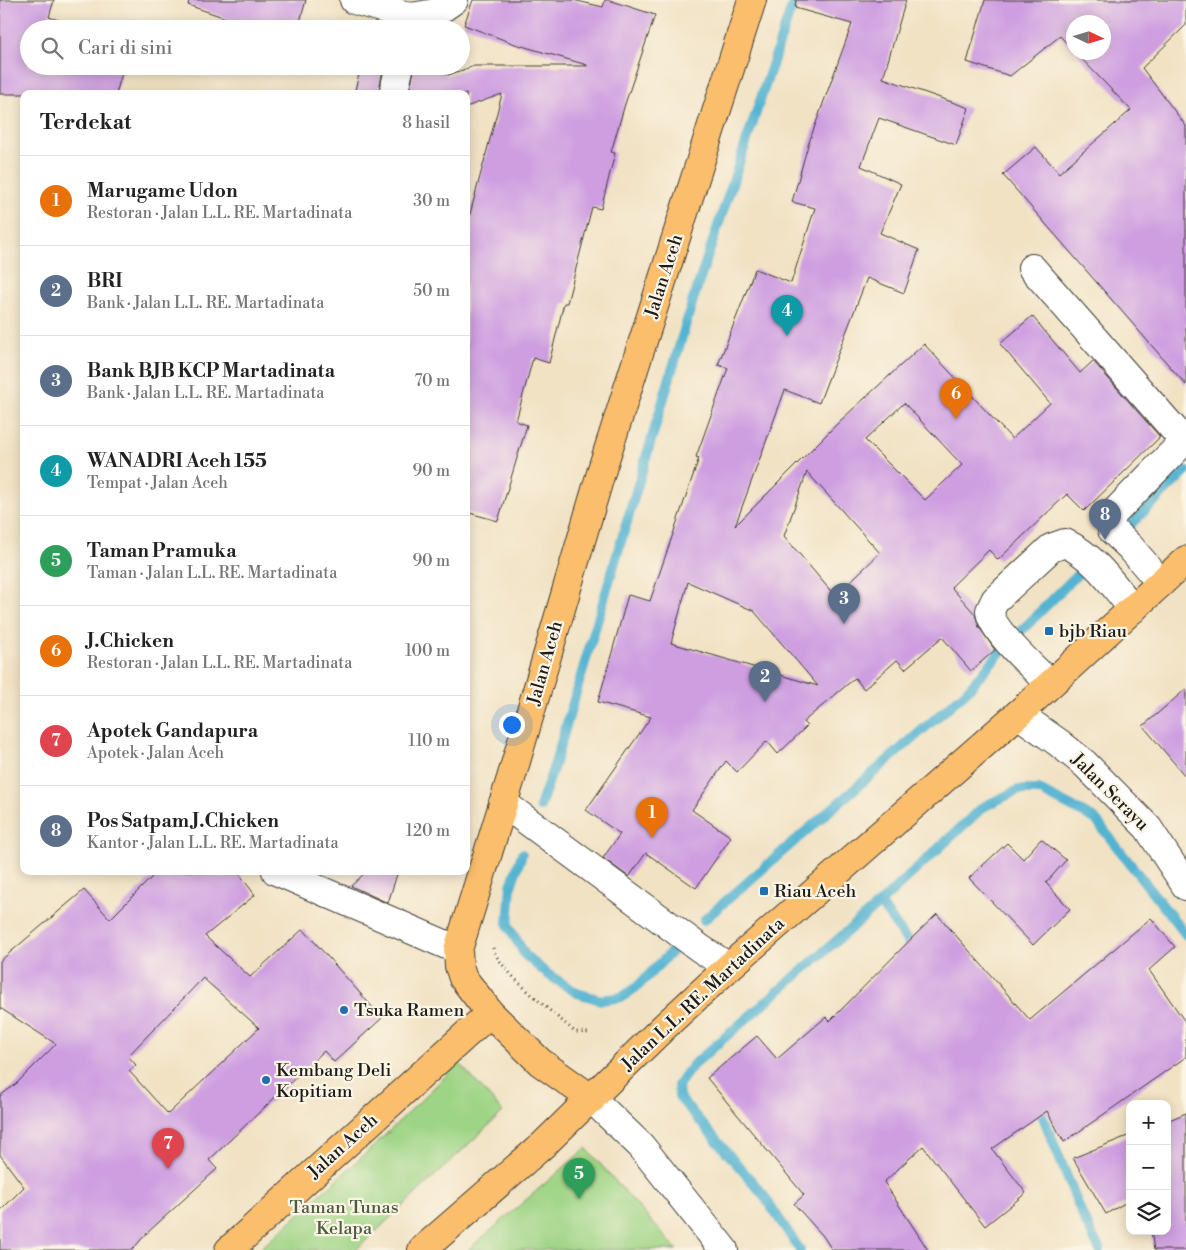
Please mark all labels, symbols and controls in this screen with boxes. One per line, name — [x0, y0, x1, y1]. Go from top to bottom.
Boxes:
north arrow — [1066, 15, 1111, 60]
search box — [20, 20, 470, 75]
icon: search — [38, 34, 66, 62]
text: Cari di sini — [78, 36, 173, 60]
text: Terdekat — [40, 110, 131, 136]
text: 8 hasil — [402, 113, 450, 133]
text: Marugame Udon — [87, 179, 238, 203]
text: 1 — [52, 191, 60, 211]
text: 30 m — [413, 191, 450, 211]
text: Restoran · Jalan L.L. RE. Martadinata — [87, 203, 352, 223]
street label: Jalan Aceh — [639, 231, 688, 322]
text: BRI — [87, 269, 123, 293]
text: 2 — [51, 281, 61, 301]
text: 50 m — [413, 281, 450, 301]
text: Bank · Jalan L.L. RE. Martadinata — [87, 293, 324, 313]
pin: 4 — [771, 295, 803, 336]
text: Bank BJB KCP Martadinata — [87, 359, 335, 383]
text: 3 — [51, 371, 61, 391]
text: 70 m — [414, 371, 450, 391]
pin: 6 — [940, 378, 972, 419]
text: Bank · Jalan L.L. RE. Martadinata — [87, 383, 324, 403]
text: WANADRI Aceh 155 — [87, 449, 267, 473]
text: 4 — [51, 461, 61, 481]
text: 90 m — [412, 461, 450, 481]
text: Tempat · Jalan Aceh — [87, 473, 228, 493]
pin: 8 — [1089, 499, 1121, 540]
text: Taman Pramuka — [87, 539, 236, 563]
text: 5 — [51, 551, 61, 571]
text: 90 m — [412, 551, 450, 571]
text: Taman · Jalan L.L. RE. Martadinata — [87, 563, 337, 583]
pin: 3 — [828, 583, 860, 624]
street label: Jalan Aceh — [522, 618, 568, 709]
place label: bjb Riau — [1059, 620, 1128, 643]
marker: bjb Riau — [1043, 625, 1055, 637]
text: J.Chicken — [87, 629, 174, 653]
text: 6 — [51, 641, 61, 661]
text: 100 m — [405, 641, 450, 661]
text: Restoran · Jalan L.L. RE. Martadinata — [87, 653, 352, 673]
pin: 2 — [749, 661, 781, 702]
your location — [499, 712, 525, 738]
text: Apotek Gandapura — [87, 719, 258, 743]
text: 7 — [51, 731, 61, 751]
text: 110 m — [408, 731, 450, 751]
text: Apotek · Jalan Aceh — [87, 743, 224, 763]
street label: Jalan Serayu — [1066, 748, 1154, 836]
pin: 1 — [636, 797, 668, 838]
text: Pos Satpam J.Chicken — [87, 809, 279, 833]
text: 8 — [51, 821, 61, 841]
text: 120 m — [406, 821, 450, 841]
text: Kantor · Jalan L.L. RE. Martadinata — [87, 833, 338, 853]
place label: Riau Aceh — [774, 880, 856, 903]
marker: Riau Aceh — [758, 885, 770, 897]
street label: Jalan L.L. RE. Martadinata — [616, 912, 790, 1076]
place label: Tsuka Ramen — [354, 999, 464, 1022]
marker: Tsuka Ramen — [338, 1004, 350, 1016]
place label: Kembang Deli Kopitiam — [276, 1059, 391, 1103]
marker: Kembang Deli Kopitiam — [260, 1074, 272, 1086]
map controls — [1126, 1100, 1171, 1235]
button: + — [1126, 1100, 1171, 1145]
street label: Jalan Aceh — [302, 1108, 383, 1184]
pin: 7 — [152, 1128, 184, 1169]
button: − — [1126, 1145, 1171, 1190]
pin: 5 — [563, 1158, 595, 1199]
button: layers — [1126, 1190, 1171, 1235]
park label: Taman Tunas Kelapa — [289, 1196, 399, 1240]

